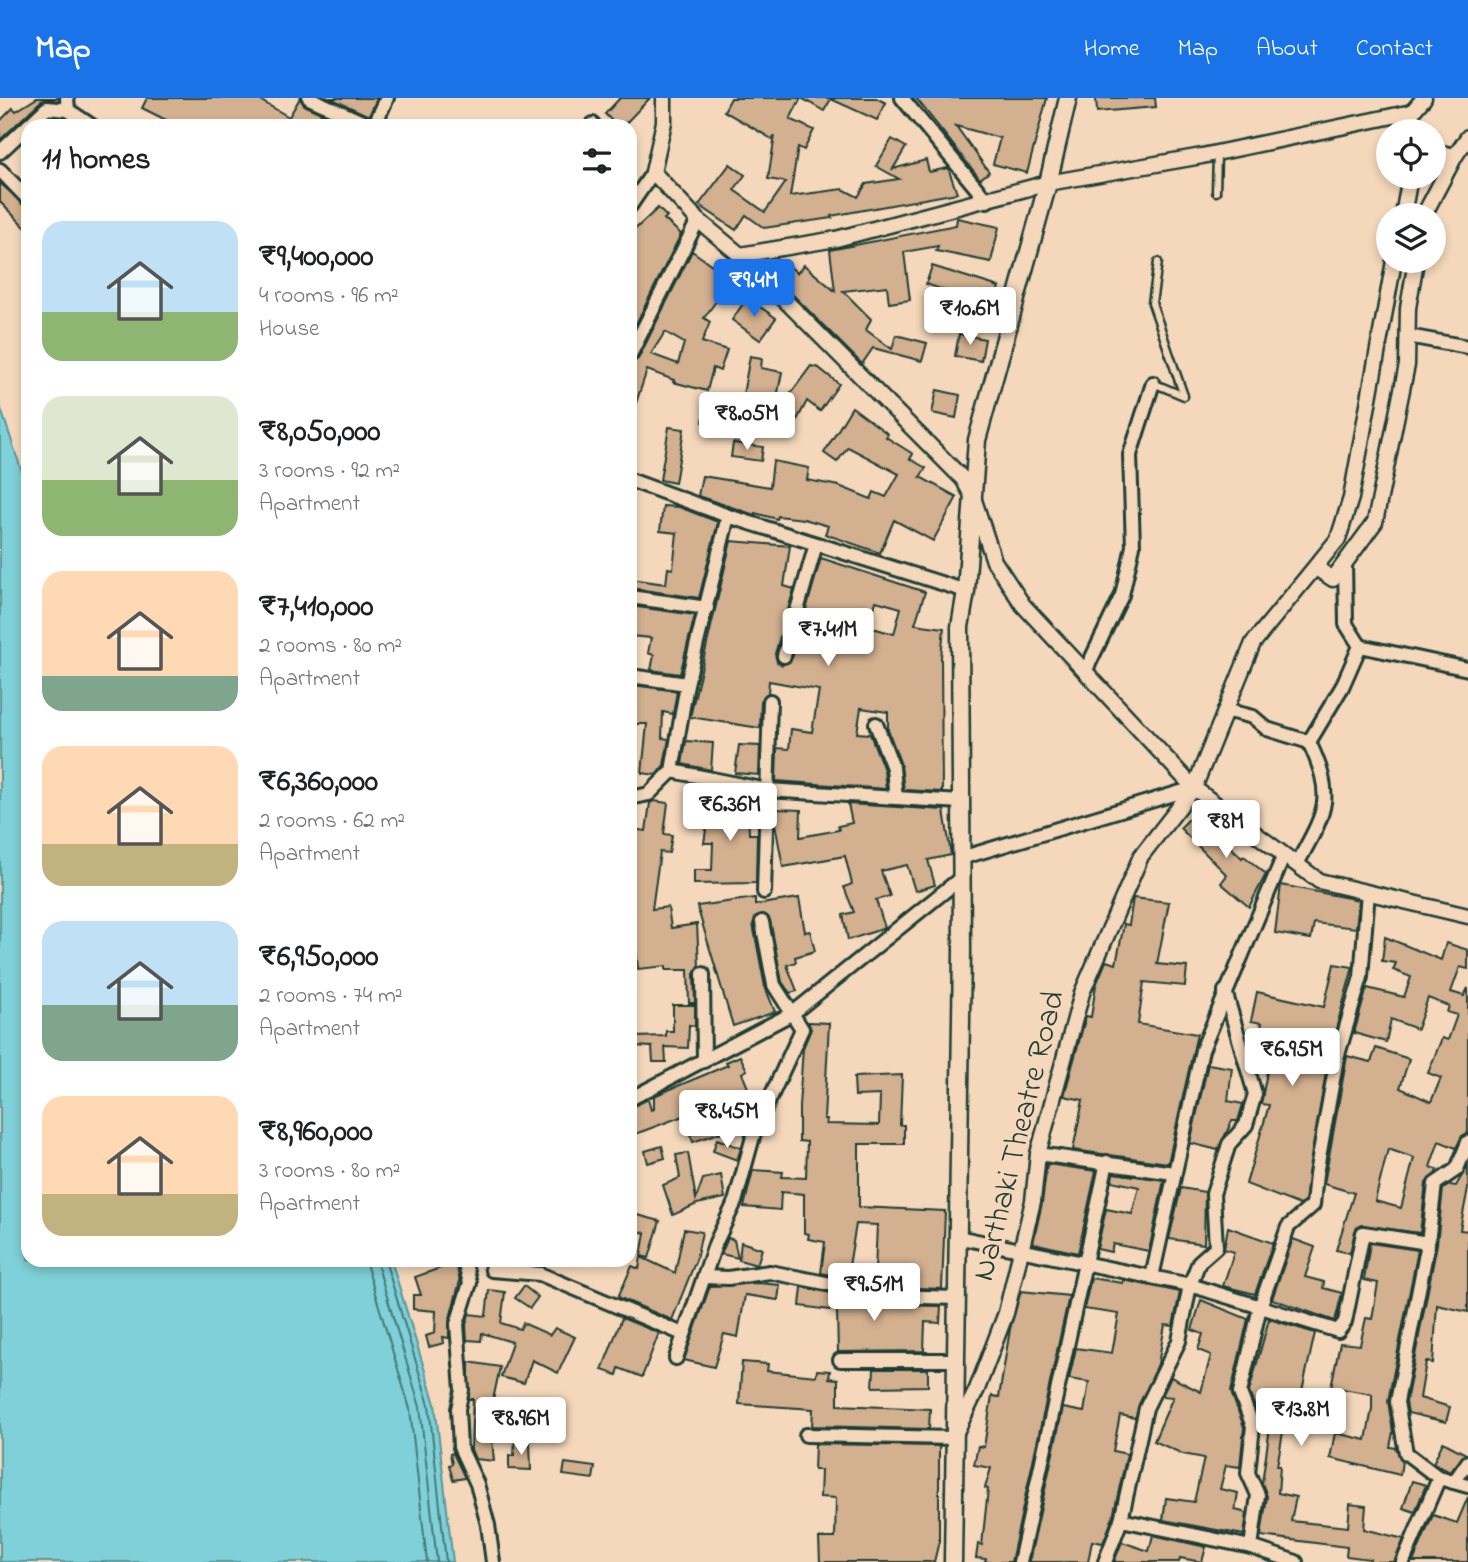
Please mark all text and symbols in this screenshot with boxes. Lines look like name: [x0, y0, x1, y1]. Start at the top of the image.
text: Map: [35, 25, 91, 73]
text: Home: [1084, 32, 1140, 67]
text: Map: [1178, 32, 1218, 67]
text: About: [1256, 32, 1318, 67]
text: Contact: [1356, 32, 1433, 67]
map controls: [1376, 119, 1446, 273]
button: locate: [1376, 119, 1446, 189]
text: 11 homes: [42, 139, 150, 183]
icon: filters: [578, 142, 616, 180]
button: layers: [1376, 203, 1446, 273]
text: ₹9,400,000: [259, 236, 374, 280]
icon: home: [98, 249, 182, 333]
pin: ₹9.4M: [705, 260, 803, 319]
text: ₹9.4M: [730, 265, 778, 298]
text: 4 rooms · 96 m²: [259, 280, 399, 313]
pin: ₹10.6M: [913, 288, 1027, 347]
text: ₹10.6M: [940, 293, 1000, 326]
text: House: [259, 313, 319, 346]
pin: ₹8.05M: [690, 392, 804, 452]
text: ₹8.05M: [715, 398, 779, 431]
text: ₹8,050,000: [259, 411, 381, 455]
icon: home: [98, 424, 182, 508]
text: 3 rooms · 92 m²: [259, 455, 400, 488]
text: Apartment: [259, 488, 360, 521]
text: ₹7,410,000: [259, 586, 373, 630]
icon: home: [98, 599, 182, 683]
pin: ₹7.41M: [771, 608, 885, 668]
text: ₹7.41M: [799, 614, 857, 647]
text: 2 rooms · 80 m²: [259, 630, 402, 663]
text: Apartment: [259, 663, 360, 696]
text: ₹6,360,000: [259, 761, 378, 805]
icon: home: [98, 774, 182, 858]
pin: ₹6.36M: [673, 784, 787, 843]
text: ₹6.36M: [699, 789, 761, 822]
pin: ₹8M: [1192, 800, 1260, 860]
text: 2 rooms · 62 m²: [259, 805, 405, 838]
text: ₹8M: [1208, 806, 1244, 839]
text: Apartment: [259, 838, 360, 871]
text: ₹6,950,000: [259, 936, 379, 980]
icon: home: [98, 949, 182, 1033]
text: 2 rooms · 74 m²: [259, 980, 403, 1013]
street label: Narthaki Theatre Road: [961, 986, 1079, 1286]
text: Apartment: [259, 1013, 360, 1046]
pin: ₹6.95M: [1235, 1028, 1349, 1088]
text: ₹6.95M: [1261, 1034, 1323, 1067]
pin: ₹8.45M: [670, 1090, 784, 1150]
text: ₹8.45M: [695, 1096, 759, 1129]
text: ₹8,960,000: [259, 1111, 373, 1155]
icon: home: [98, 1124, 182, 1208]
text: 3 rooms · 80 m²: [259, 1155, 400, 1188]
text: Apartment: [259, 1188, 360, 1221]
pin: ₹9.51M: [817, 1264, 931, 1323]
text: ₹9.51M: [844, 1269, 904, 1302]
pin: ₹13.8M: [1244, 1388, 1358, 1448]
text: ₹13.8M: [1272, 1394, 1330, 1427]
pin: ₹8.96M: [464, 1398, 578, 1457]
text: ₹8.96M: [492, 1403, 550, 1436]

